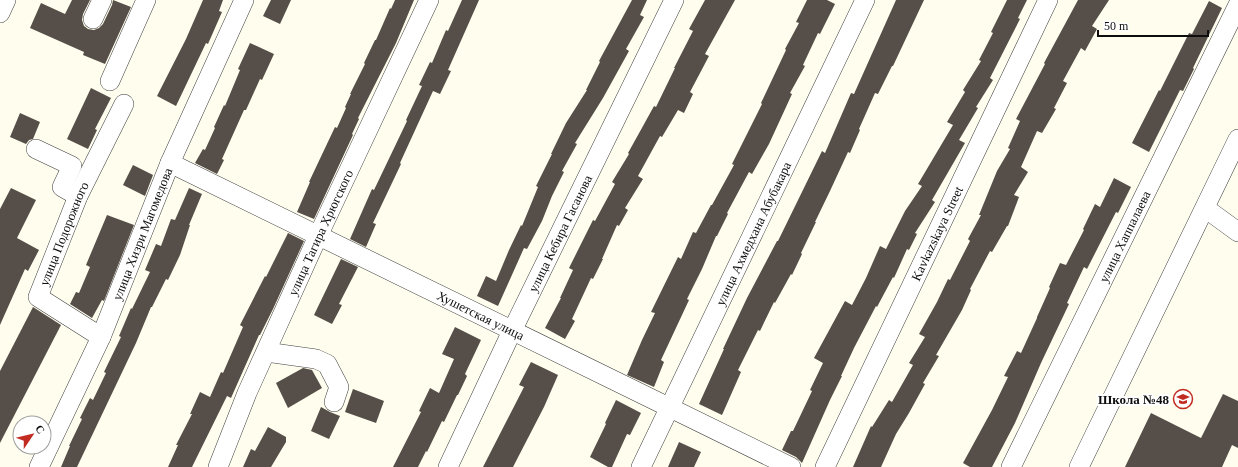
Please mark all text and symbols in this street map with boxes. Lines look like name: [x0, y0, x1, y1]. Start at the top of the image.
scale bar: [1098, 12, 1208, 38]
text: 50 m: [1104, 19, 1129, 33]
street label: улица Ахмедхана Абубакара: [712, 159, 794, 308]
street label: улица Хизри Магомедова: [109, 165, 175, 302]
street label: улица Тагира Хрюгского: [285, 167, 356, 298]
street label: улица Кебира Гасанова: [525, 172, 595, 294]
street label: улица Подорожного: [36, 179, 91, 288]
street label: Kavkazskaya Street: [908, 183, 966, 283]
street label: улица Хаппалаева: [1096, 188, 1153, 285]
street label: Хушетская улица: [435, 287, 527, 343]
school or university icon: Школа №48: [1172, 388, 1194, 410]
place label: Школа №48: [1098, 392, 1169, 407]
north arrow: [12, 415, 52, 455]
text: С: [33, 423, 47, 436]

